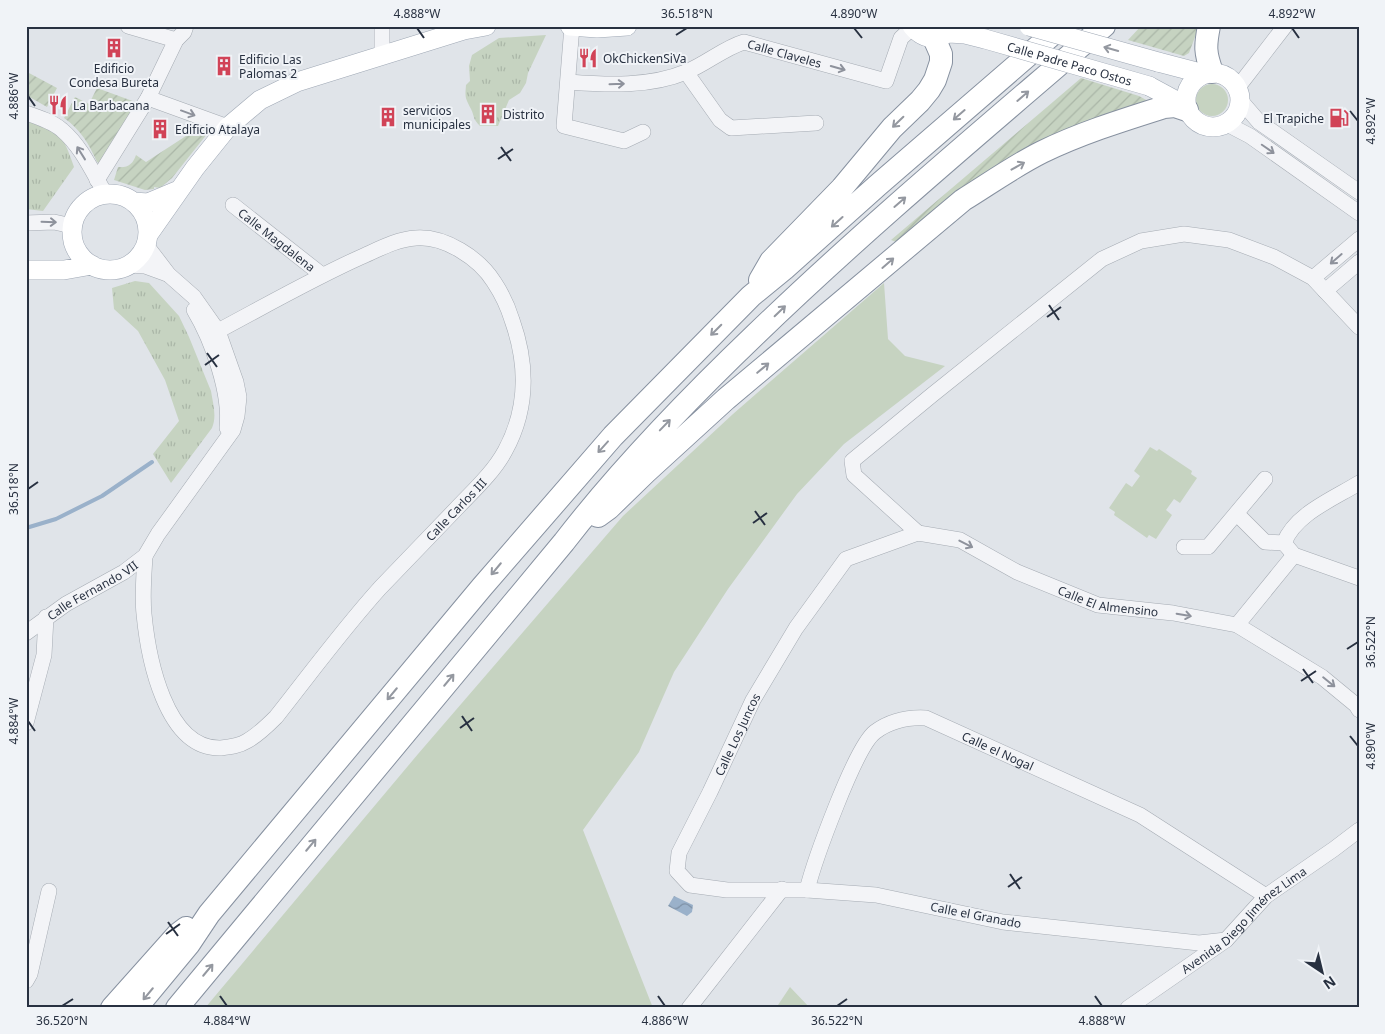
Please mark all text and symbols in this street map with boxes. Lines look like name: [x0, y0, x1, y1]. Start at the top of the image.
text: 4.888°W: [394, 5, 440, 22]
text: 36.518°N: [661, 5, 713, 22]
text: 4.890°W: [831, 5, 877, 22]
text: 4.892°W: [1269, 5, 1315, 22]
street label: Calle Claveles: [745, 35, 824, 72]
building icon: Edificio Condesa Bureta: [103, 37, 125, 59]
street label: Calle Padre Paco Ostos: [1005, 37, 1134, 89]
one-way arrow: [1103, 44, 1119, 54]
restaurant icon: OkChickenSiVa: [577, 47, 599, 69]
place label: OkChickenSiVa: [603, 50, 687, 67]
place label: Edificio Las Palomas 2: [239, 51, 302, 82]
building icon: Edificio Las Palomas 2: [213, 55, 235, 77]
place label: Edificio Condesa Bureta: [69, 60, 159, 91]
one-way arrow: [829, 63, 845, 73]
text: 4.886°W: [5, 73, 22, 119]
one-way arrow: [609, 79, 625, 88]
one-way arrow: [1017, 90, 1030, 101]
restaurant icon: La Barbacana: [47, 94, 69, 116]
place label: La Barbacana: [73, 97, 149, 114]
text: 4.892°W: [1362, 98, 1379, 144]
place label: servicios municipales: [403, 102, 471, 133]
building icon: Distrito: [477, 103, 499, 125]
building icon: servicios municipales: [377, 106, 399, 128]
place label: Distrito: [503, 106, 545, 123]
fuel station icon: El Trapiche: [1328, 107, 1350, 129]
one-way arrow: [180, 109, 195, 118]
one-way arrow: [953, 109, 966, 120]
place label: El Trapiche: [1263, 110, 1324, 127]
one-way arrow: [892, 116, 904, 128]
building icon: Edificio Atalaya: [149, 118, 171, 140]
place label: Edificio Atalaya: [175, 121, 260, 138]
one-way arrow: [1261, 144, 1275, 154]
one-way arrow: [76, 147, 86, 161]
one-way arrow: [1010, 161, 1025, 171]
one-way arrow: [894, 196, 907, 207]
street label: Calle Magdalena: [235, 204, 319, 275]
one-way arrow: [830, 216, 843, 228]
one-way arrow: [41, 217, 57, 227]
one-way arrow: [1329, 253, 1342, 264]
one-way arrow: [881, 258, 894, 269]
one-way arrow: [773, 305, 786, 317]
one-way arrow: [710, 324, 723, 336]
one-way arrow: [757, 362, 770, 373]
one-way arrow: [658, 419, 671, 431]
one-way arrow: [597, 440, 609, 453]
text: 36.518°N: [5, 463, 22, 515]
street label: Calle Carlos III: [422, 474, 490, 544]
one-way arrow: [958, 539, 973, 549]
street label: Calle Fernando VII: [43, 556, 141, 624]
one-way arrow: [491, 562, 502, 575]
street label: Calle El Almensino: [1055, 581, 1159, 620]
one-way arrow: [1175, 611, 1191, 621]
text: 36.522°N: [1362, 616, 1379, 668]
one-way arrow: [443, 673, 454, 686]
one-way arrow: [1322, 677, 1335, 688]
one-way arrow: [387, 687, 398, 700]
street label: Calle Los Juncos: [710, 689, 764, 779]
text: 4.884°W: [5, 698, 22, 744]
text: 4.890°W: [1362, 723, 1379, 769]
street label: Calle el Nogal: [959, 727, 1037, 774]
one-way arrow: [306, 839, 317, 852]
street label: Avenida Diego Jiménez Lima: [1178, 862, 1309, 977]
street label: Calle el Granado: [929, 898, 1023, 932]
north arrow: [1298, 946, 1348, 996]
one-way arrow: [202, 964, 213, 977]
text: N: [1320, 972, 1340, 994]
one-way arrow: [142, 987, 153, 1000]
text: 36.520°N: [36, 1012, 88, 1029]
text: 4.884°W: [204, 1012, 250, 1029]
text: 4.886°W: [642, 1012, 688, 1029]
text: 36.522°N: [811, 1012, 863, 1029]
text: 4.888°W: [1079, 1012, 1125, 1029]

